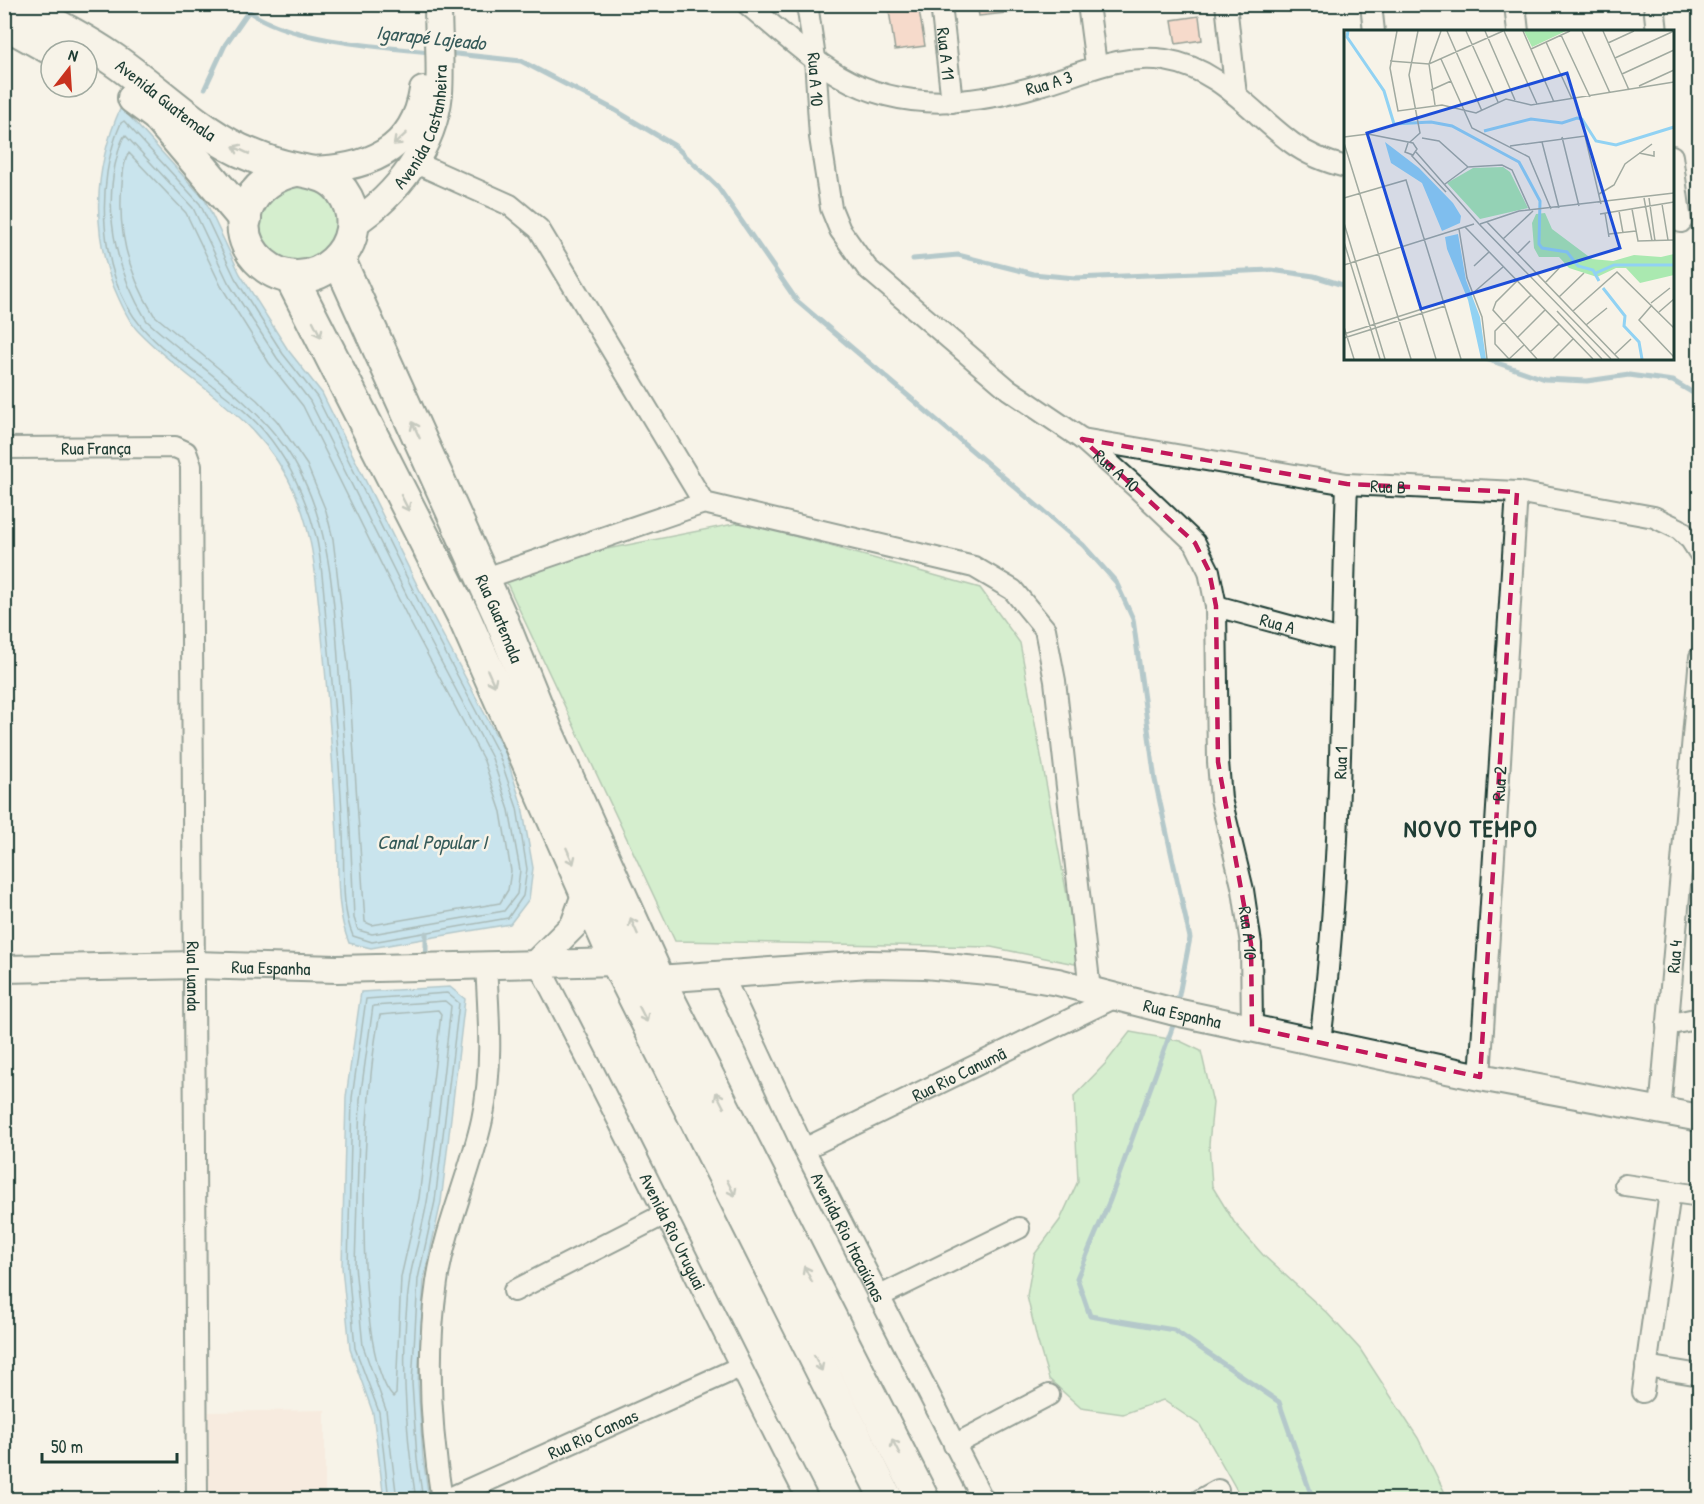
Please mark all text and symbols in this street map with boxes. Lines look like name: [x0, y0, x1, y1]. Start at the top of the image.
water label: Igarapé Lajeado: [375, 18, 489, 57]
street label: Rua A 11: [931, 26, 962, 81]
inset map: [1344, 30, 1674, 360]
north arrow: [39, 39, 99, 99]
text: N: [66, 43, 81, 67]
street label: Rua A 10: [802, 51, 831, 107]
street label: Avenida Guatemala: [111, 53, 221, 147]
street label: Rua A 3: [1023, 63, 1075, 101]
street label: Avenida Castanheira: [387, 65, 452, 194]
one-way arrow: [393, 132, 408, 146]
one-way arrow: [232, 143, 250, 155]
one-way arrow: [311, 320, 323, 338]
one-way arrow: [410, 422, 421, 440]
street label: Rua França: [61, 435, 131, 460]
street label: Rua A 10: [1089, 443, 1146, 497]
street label: Rua B: [1370, 473, 1407, 499]
one-way arrow: [399, 494, 411, 512]
street label: Rua Guatemala: [470, 570, 530, 666]
street label: Rua A: [1257, 606, 1298, 640]
one-way arrow: [486, 668, 497, 687]
street label: Rua 1: [1327, 746, 1353, 780]
street label: Rua 2: [1485, 765, 1512, 802]
district label: NOVO TEMPO: [1404, 812, 1538, 844]
water label: Canal Popular I: [377, 828, 489, 856]
one-way arrow: [565, 847, 576, 865]
street label: Rua A 10: [1233, 904, 1264, 960]
one-way arrow: [628, 917, 639, 935]
street label: Rua 4: [1660, 939, 1688, 974]
street label: Rua Luanda: [181, 941, 207, 1011]
street label: Rua Espanha: [231, 954, 311, 981]
street label: Rua Espanha: [1141, 992, 1224, 1034]
one-way arrow: [638, 1005, 650, 1023]
street label: Rua Rio Canumã: [907, 1040, 1010, 1107]
one-way arrow: [713, 1091, 725, 1109]
street label: Avenida Rio Itacaiúnas: [805, 1168, 892, 1306]
street label: Avenida Rio Uruguai: [634, 1169, 713, 1294]
one-way arrow: [726, 1179, 737, 1197]
one-way arrow: [802, 1265, 813, 1283]
one-way arrow: [813, 1353, 825, 1371]
street label: Rua Rio Canoas: [544, 1402, 642, 1465]
scale bar: [42, 1426, 177, 1464]
text: 50 m: [51, 1434, 83, 1459]
one-way arrow: [890, 1439, 902, 1457]

